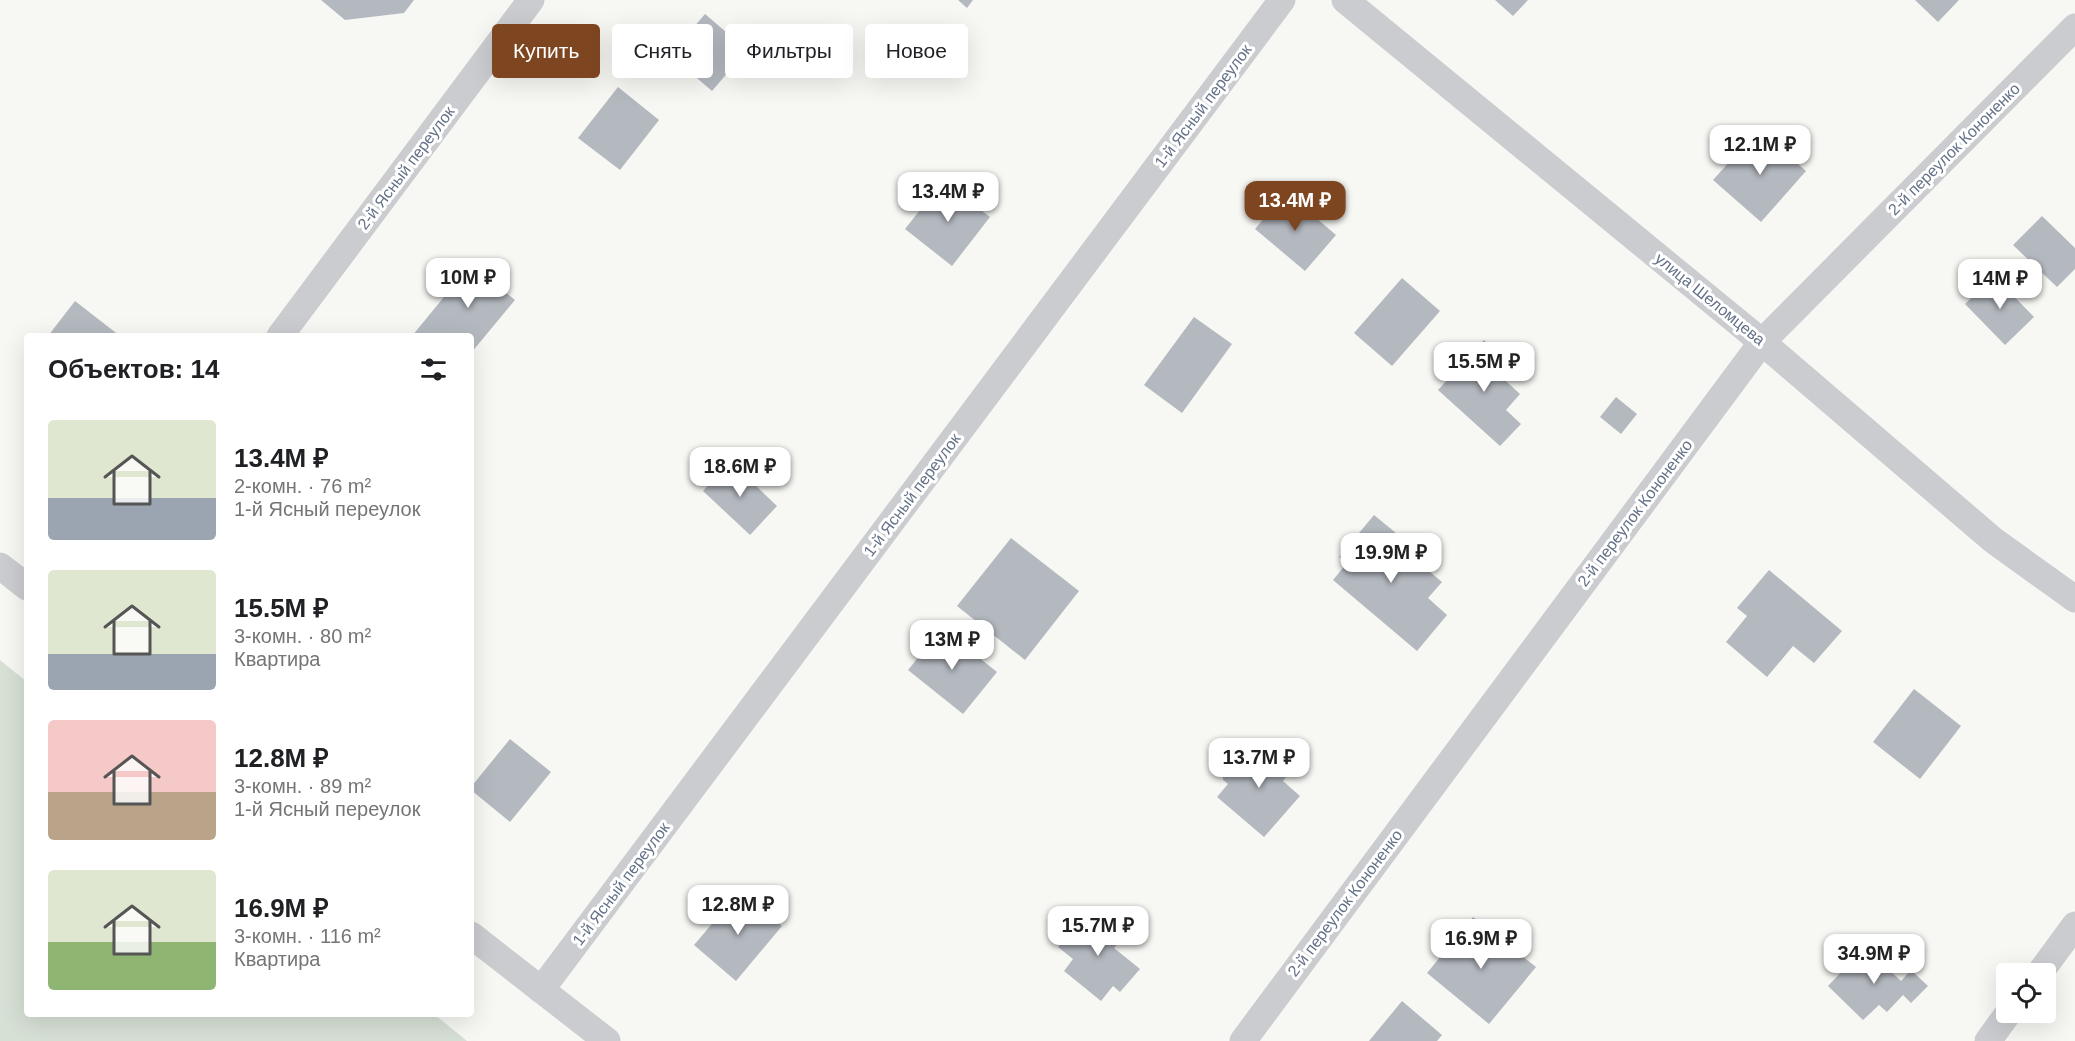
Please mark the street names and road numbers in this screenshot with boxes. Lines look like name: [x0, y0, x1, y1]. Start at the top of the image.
street label: 1-й Ясный переулок: [1151, 41, 1255, 171]
street label: 2-й переулок Кононенко: [1885, 80, 2023, 218]
street label: 2-й Ясный переулок: [354, 103, 458, 233]
street label: улица Шеломцева: [1652, 250, 1768, 348]
street label: 1-й Ясный переулок: [860, 430, 964, 560]
street label: 2-й переулок Кононенко: [1574, 436, 1696, 590]
street label: 1-й Ясный переулок: [569, 819, 673, 949]
street label: 2-й переулок Кононенко: [1284, 826, 1406, 980]

